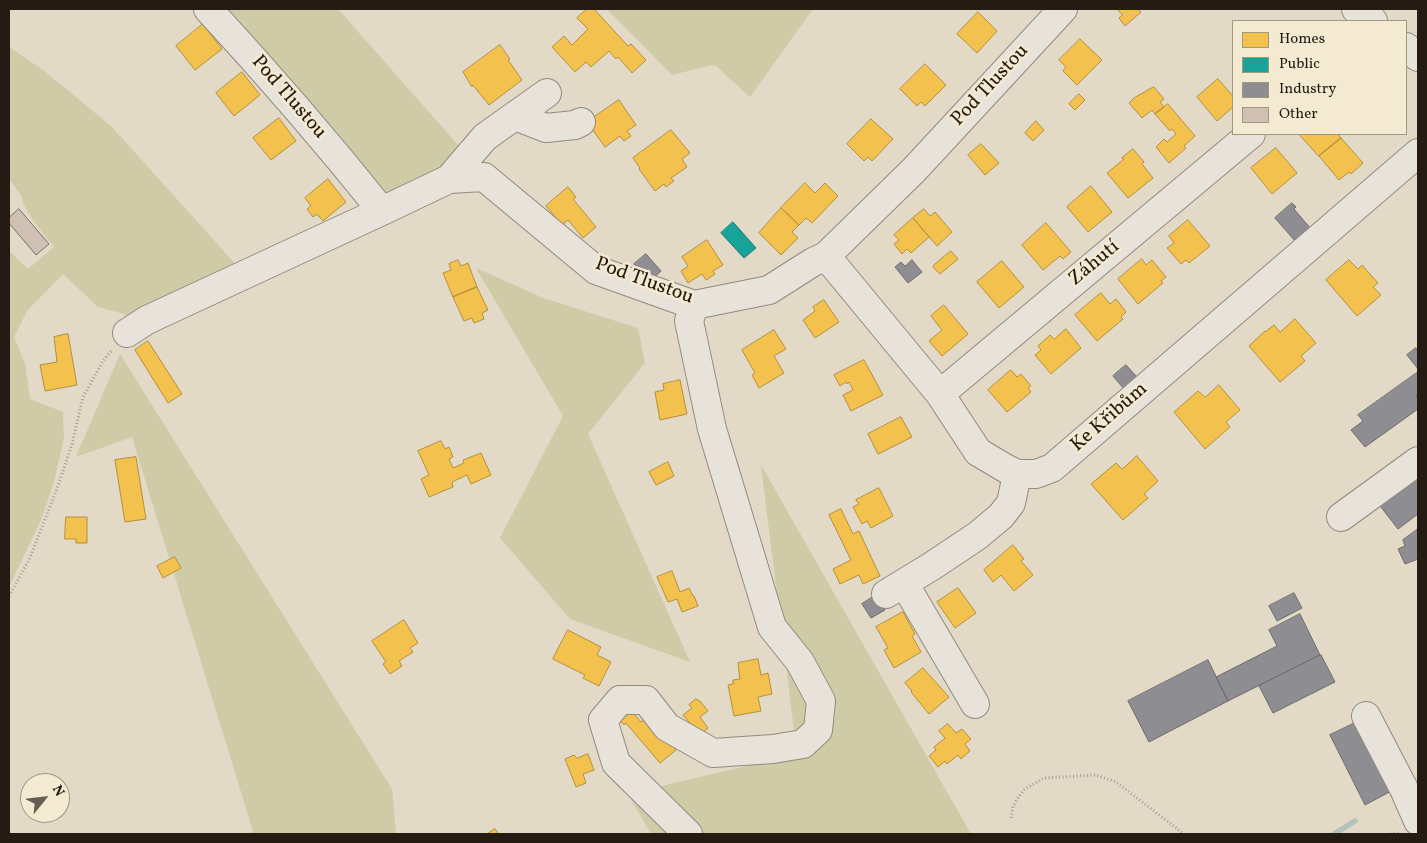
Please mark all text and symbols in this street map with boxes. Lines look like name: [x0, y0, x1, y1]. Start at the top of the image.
legend: [1232, 20, 1407, 135]
text: Homes: [1279, 29, 1325, 50]
street label: Pod Tlustou: [947, 40, 1035, 132]
street label: Pod Tlustou: [245, 51, 331, 145]
text: Public: [1279, 54, 1320, 75]
text: Industry: [1279, 79, 1336, 100]
text: Other: [1279, 104, 1318, 125]
street label: Záhutí: [1065, 236, 1125, 292]
street label: Pod Tlustou: [592, 253, 696, 311]
street label: Ke Křibům: [1067, 378, 1153, 458]
north arrow: [20, 773, 70, 823]
text: N: [47, 782, 68, 800]

